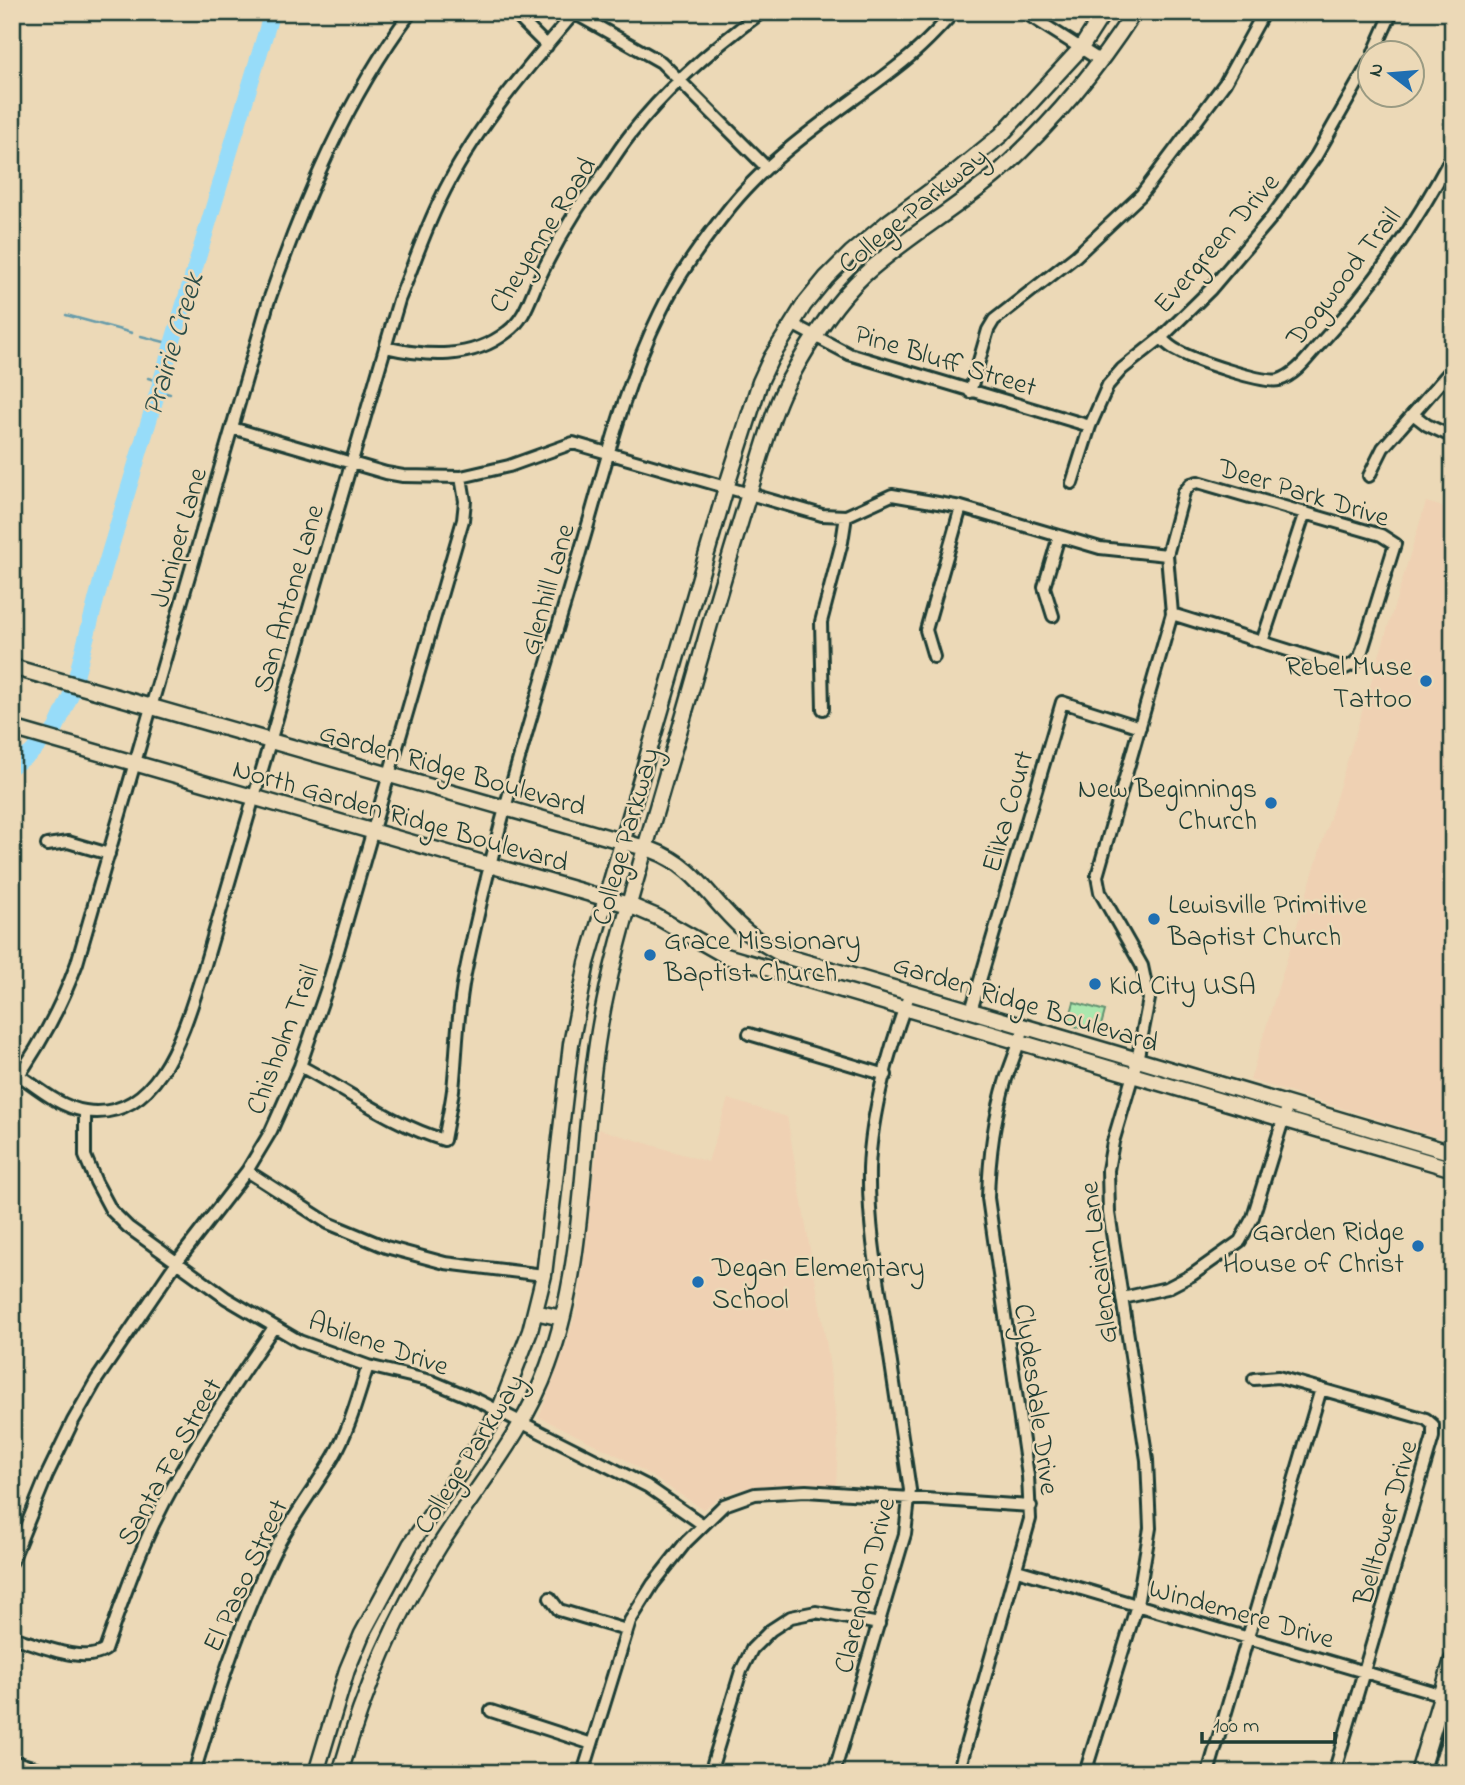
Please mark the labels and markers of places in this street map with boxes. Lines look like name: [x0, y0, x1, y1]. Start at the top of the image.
place label: Rebel Muse Tattoo: [1285, 648, 1412, 721]
marker: Rebel Muse Tattoo: [1418, 673, 1434, 689]
place label: New Beginnings Church: [1078, 770, 1257, 843]
marker: New Beginnings Church: [1263, 795, 1279, 811]
place label: Lewisville Primitive Baptist Church: [1167, 886, 1367, 959]
marker: Lewisville Primitive Baptist Church: [1146, 911, 1162, 927]
place label: Grace Missionary Baptist Church: [663, 922, 861, 995]
marker: Grace Missionary Baptist Church: [642, 947, 658, 963]
place label: Kid City USA: [1109, 967, 1256, 1008]
marker: Kid City USA: [1087, 976, 1103, 992]
place label: Garden Ridge House of Christ: [1223, 1213, 1404, 1286]
marker: Garden Ridge House of Christ: [1410, 1238, 1426, 1254]
place label: Degan Elementary School: [711, 1249, 925, 1322]
marker: Degan Elementary School: [690, 1274, 706, 1290]

